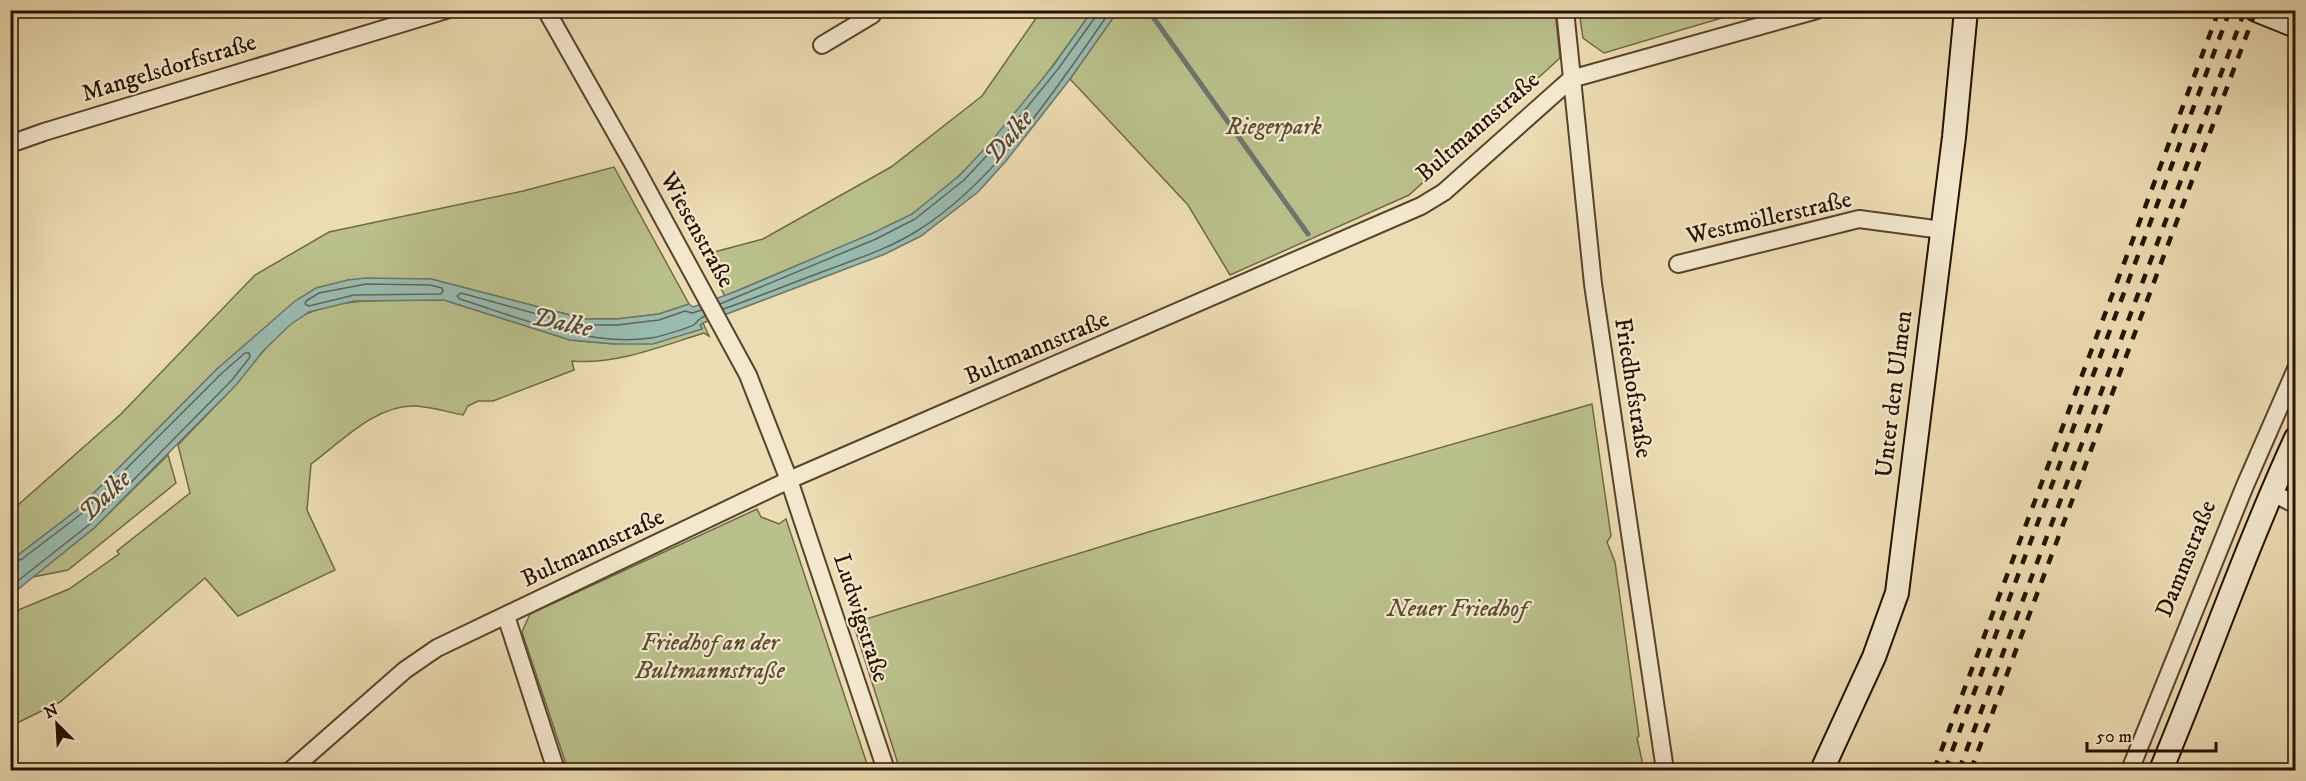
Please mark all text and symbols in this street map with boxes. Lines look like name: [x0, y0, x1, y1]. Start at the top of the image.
street label: Mangelsdorfstraße: [78, 27, 260, 109]
street label: Bultmannstraße: [1410, 65, 1546, 189]
water label: Dalke: [977, 102, 1042, 171]
park label: Riegerpark: [1225, 112, 1322, 142]
street label: Wiesenstraße: [652, 166, 741, 293]
street label: Westmöllerstraße: [1683, 184, 1855, 252]
water label: Dalke: [529, 301, 596, 346]
street label: Bultmannstraße: [960, 304, 1114, 392]
street label: Unter den Ulmen: [1869, 308, 1919, 479]
street label: Friedhofstraße: [1607, 316, 1659, 460]
water label: Dalke: [72, 462, 139, 529]
street label: Dammstraße: [2149, 496, 2223, 622]
street label: Bultmannstraße: [517, 502, 669, 594]
street label: Ludwigstraße: [826, 550, 896, 686]
park label: Neuer Friedhof: [1385, 594, 1533, 624]
park label: Friedhof an der Bultmannstraße: [634, 628, 785, 686]
north arrow: [27, 694, 87, 754]
text: N: [41, 699, 61, 723]
scale bar: [2087, 715, 2216, 753]
text: 50 m: [2096, 726, 2132, 748]

